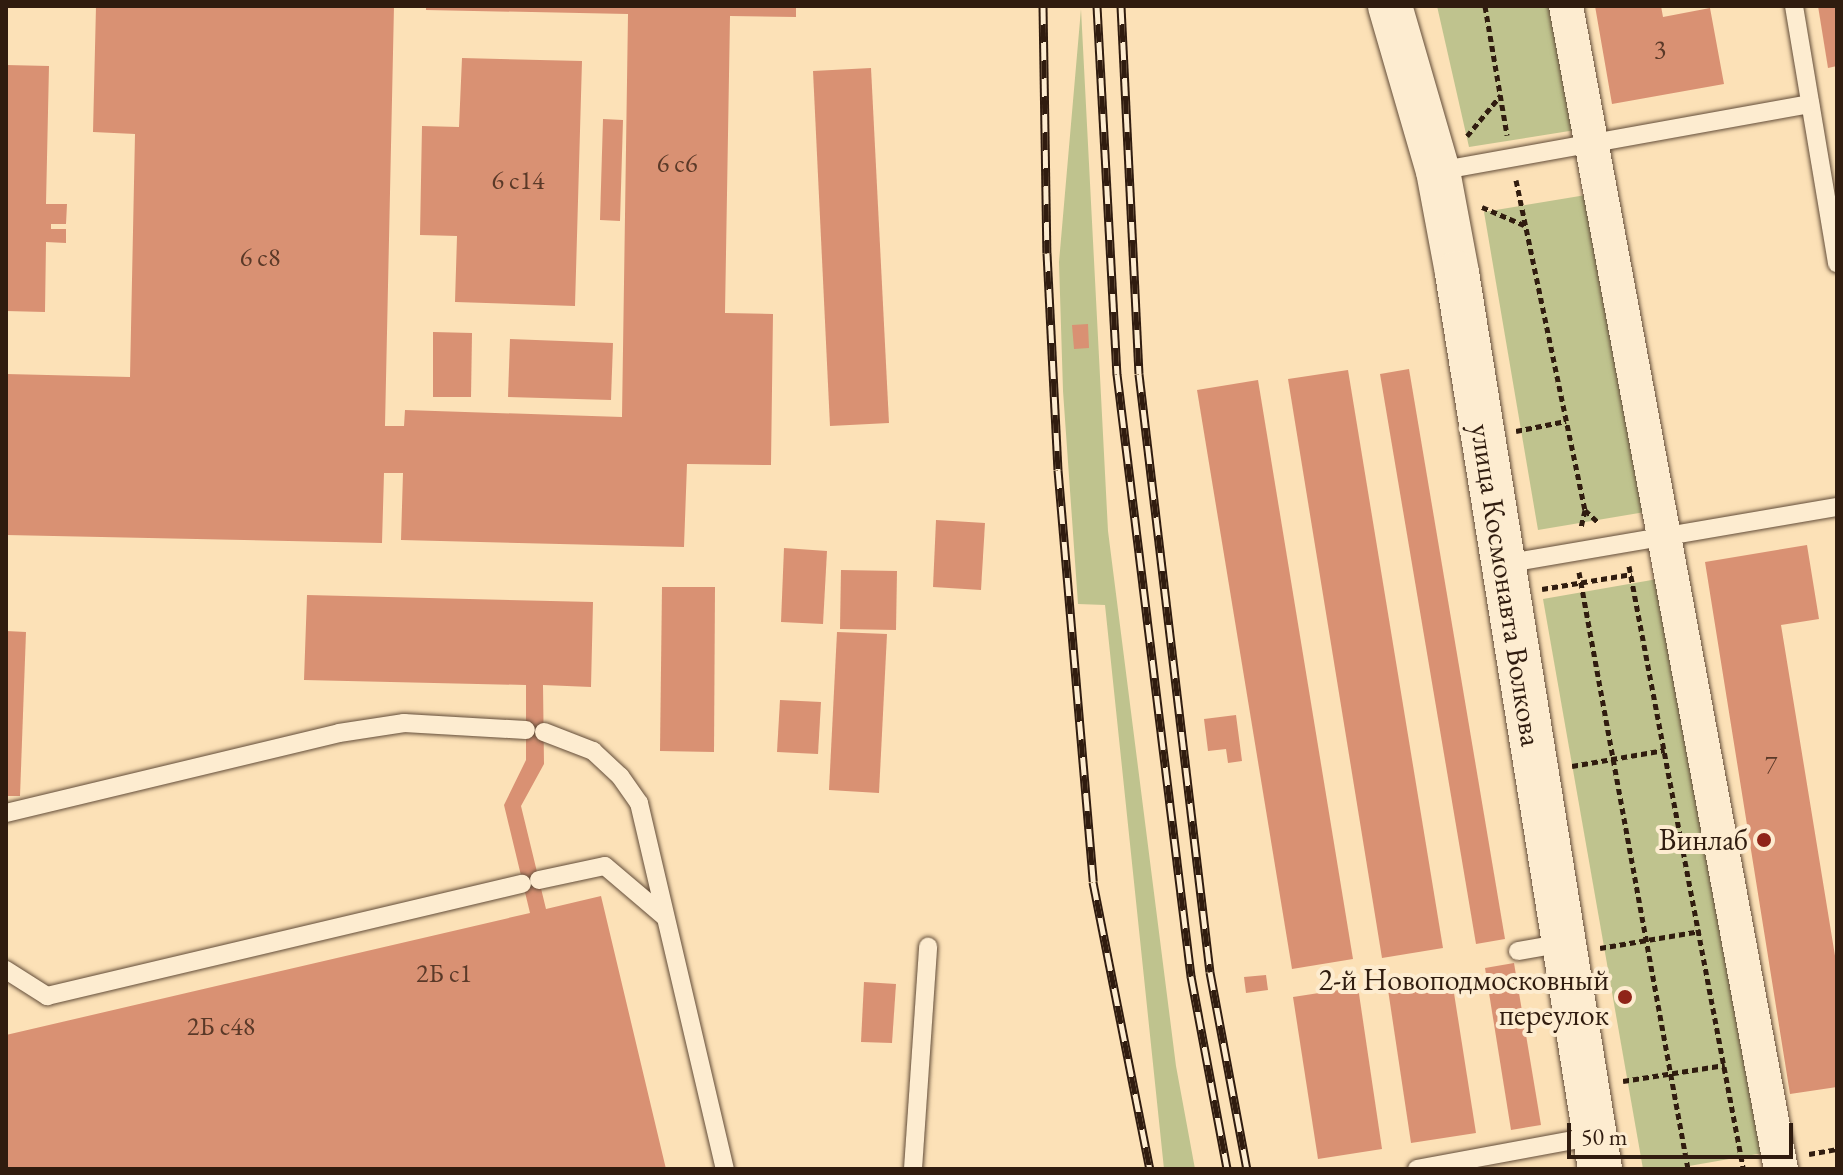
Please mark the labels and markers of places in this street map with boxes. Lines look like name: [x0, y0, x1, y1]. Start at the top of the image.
place label: Винлаб: [1659, 822, 1748, 858]
marker: Винлаб: [1755, 831, 1773, 849]
place label: 2-й Новоподмосковный переулок: [1319, 962, 1609, 1032]
marker: 2-й Новоподмосковный переулок: [1616, 988, 1634, 1006]

